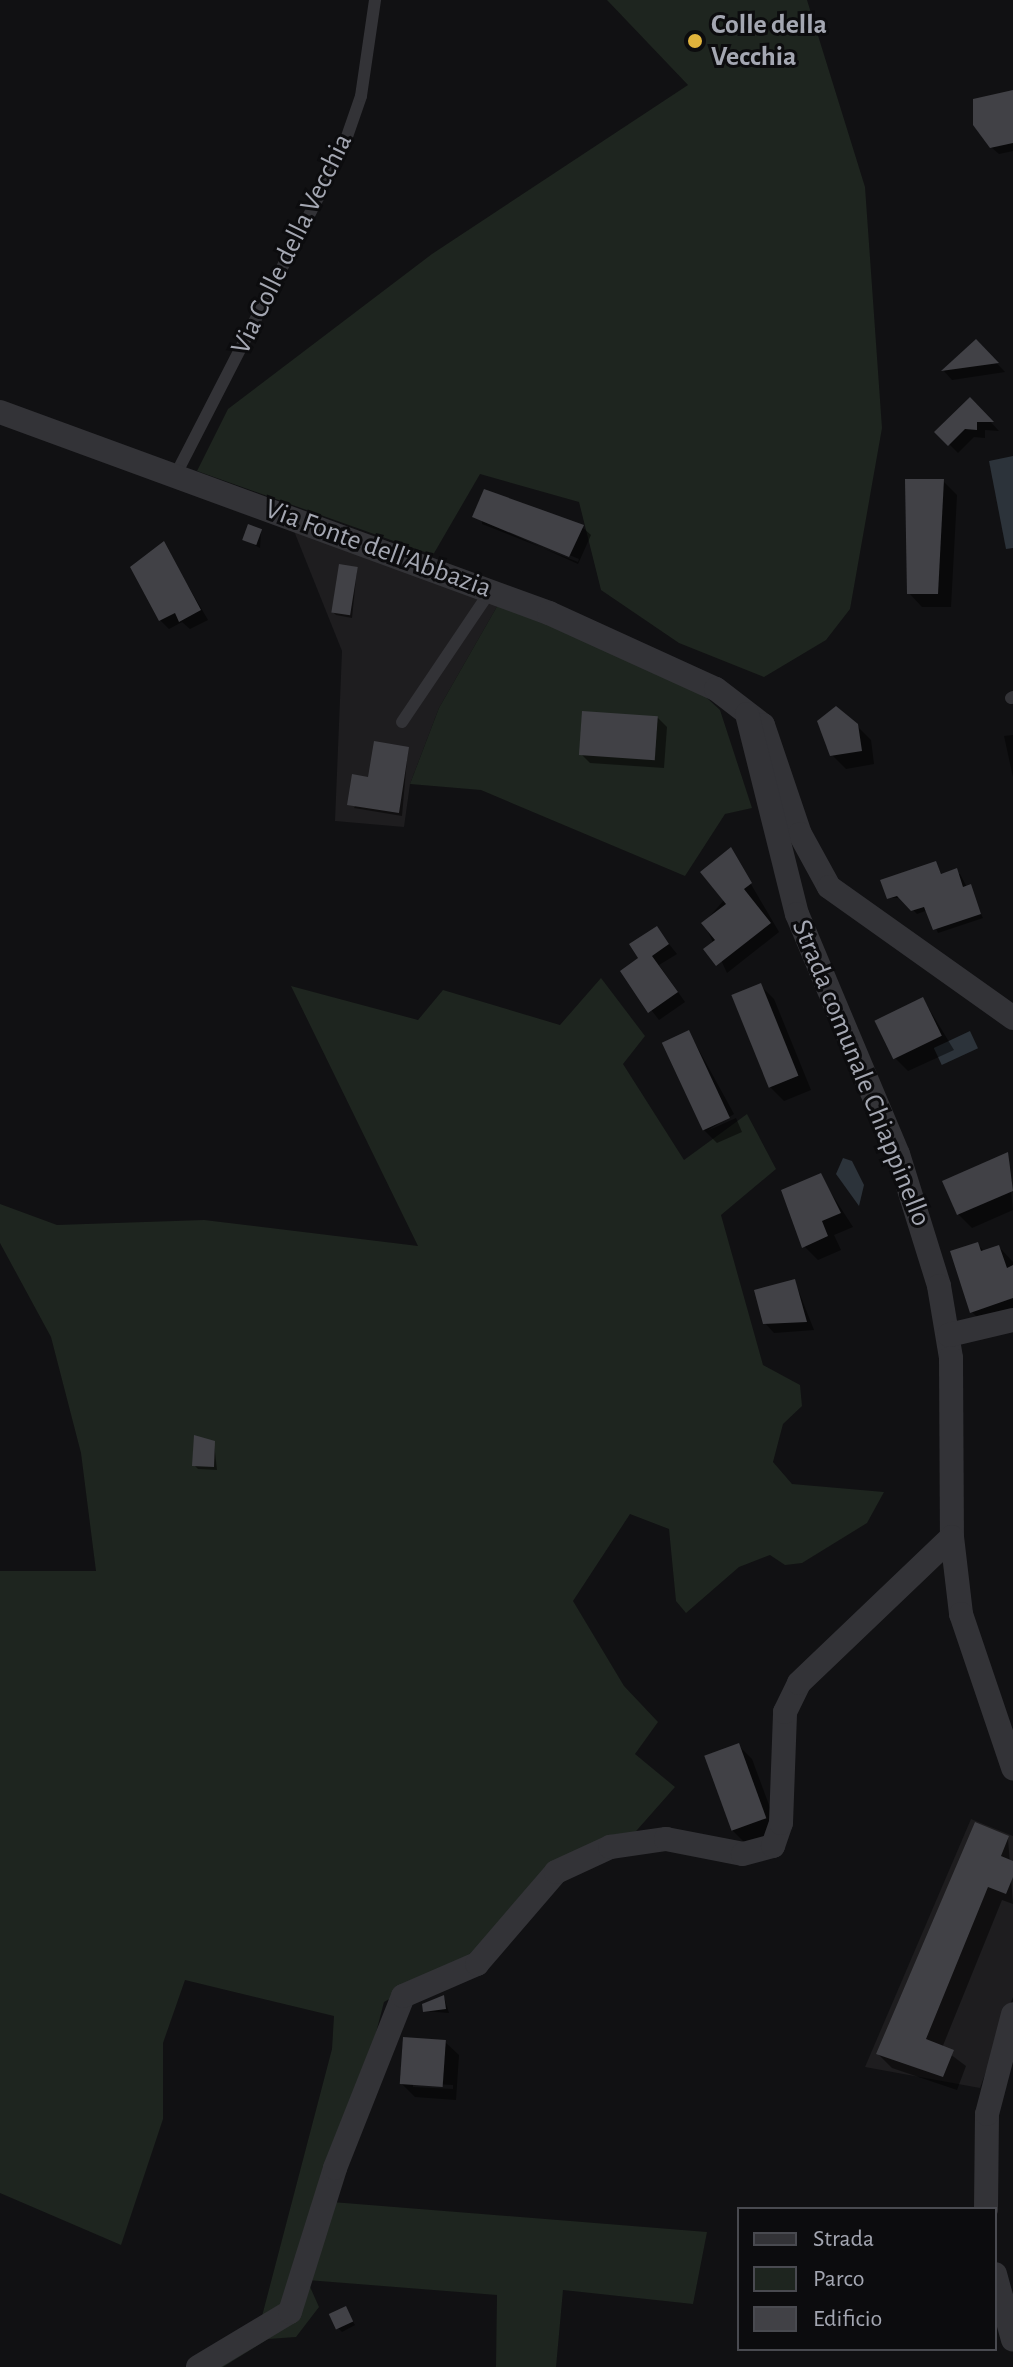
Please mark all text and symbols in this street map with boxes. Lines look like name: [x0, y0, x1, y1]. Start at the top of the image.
place label: Colle della Vecchia: [711, 8, 827, 74]
marker: Colle della Vecchia: [686, 32, 704, 50]
street label: Via Colle della Vecchia: [224, 128, 360, 360]
street label: Via Fonte dell'Abbazia: [260, 492, 496, 606]
street label: Strada comunale Chiappinello: [784, 915, 938, 1231]
legend: [737, 2207, 997, 2351]
text: Strada: [813, 2227, 874, 2251]
text: Parco: [813, 2267, 864, 2291]
text: Edificio: [813, 2307, 882, 2331]

